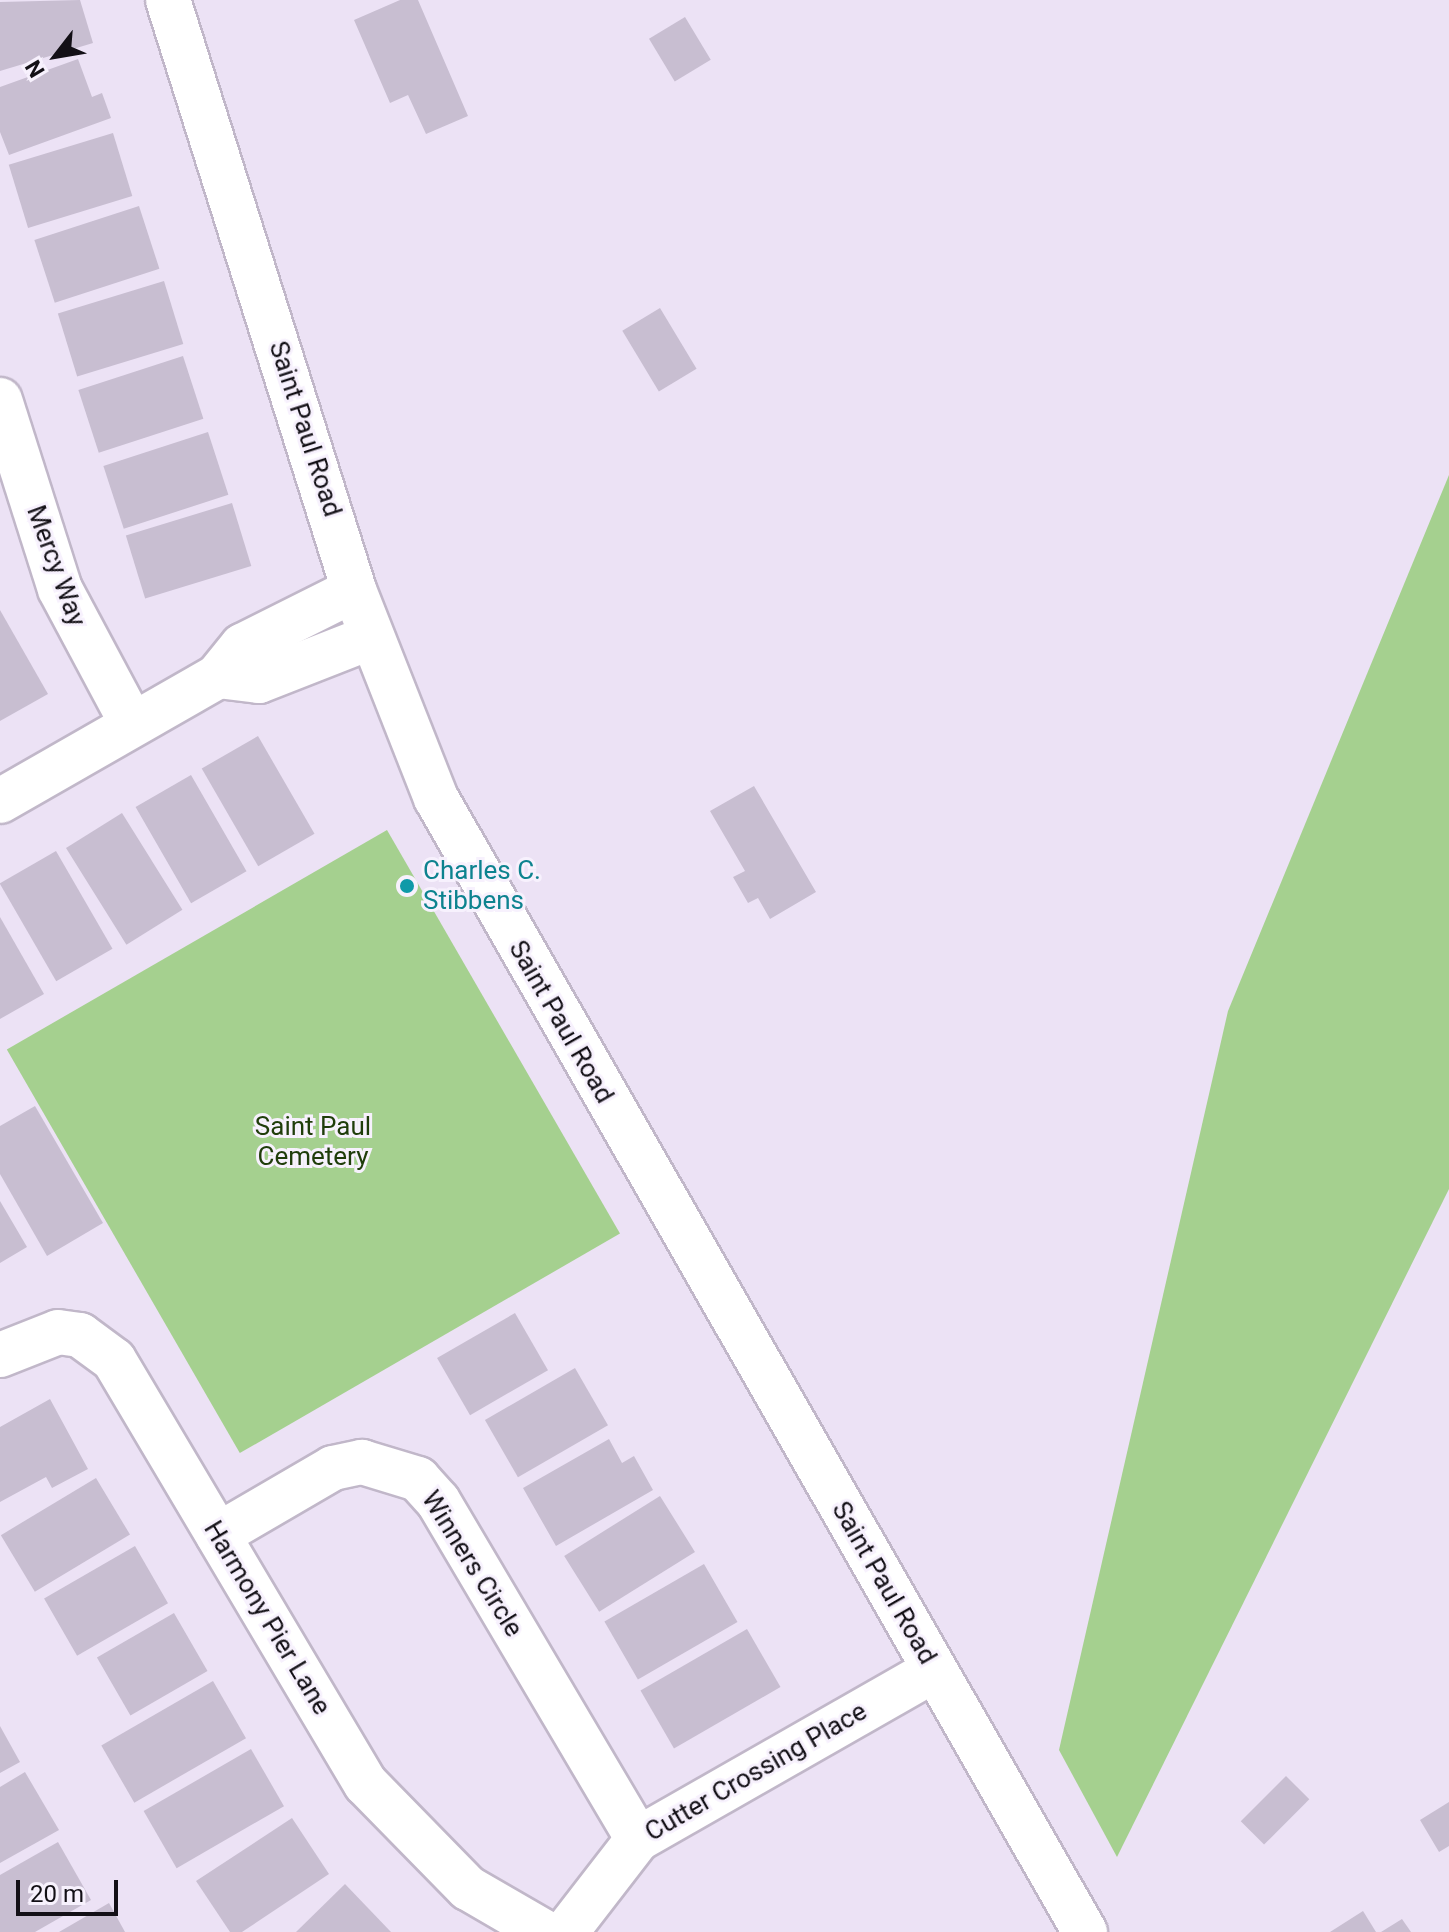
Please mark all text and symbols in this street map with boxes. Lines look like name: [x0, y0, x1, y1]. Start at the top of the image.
north arrow: [16, 16, 96, 96]
text: N: [20, 56, 50, 82]
street label: Saint Paul Road: [262, 337, 348, 521]
street label: Mercy Way: [20, 501, 92, 631]
place label: Charles C. Stibbens: [423, 855, 541, 916]
marker: Charles C. Stibbens: [398, 877, 416, 895]
street label: Saint Paul Road: [502, 935, 620, 1109]
park label: Saint Paul Cemetery: [255, 1111, 371, 1172]
street label: Winners Circle: [415, 1485, 529, 1643]
street label: Saint Paul Road: [825, 1496, 943, 1670]
street label: Harmony Pier Lane: [197, 1516, 337, 1720]
street label: Cutter Crossing Place: [640, 1696, 872, 1848]
scale bar: [20, 1864, 122, 1914]
text: 20 m: [30, 1880, 84, 1908]

